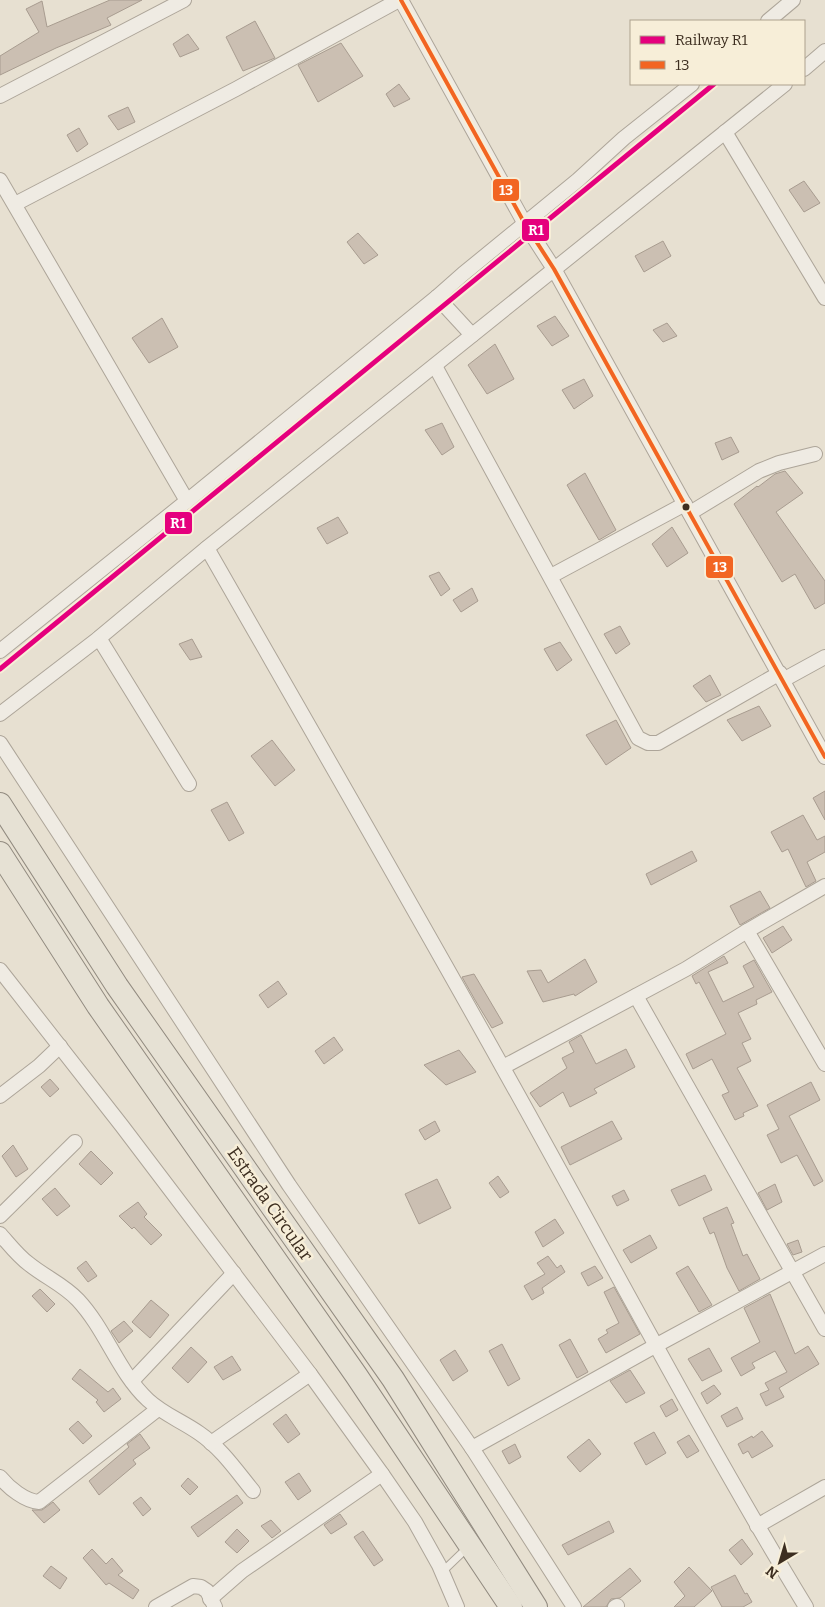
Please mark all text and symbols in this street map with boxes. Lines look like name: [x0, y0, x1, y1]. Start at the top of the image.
legend: [630, 20, 805, 85]
text: Railway R1: [675, 31, 748, 49]
text: 13: [675, 56, 690, 74]
line badge: 13: [492, 178, 520, 202]
text: 13: [499, 182, 513, 199]
line badge: R1: [521, 218, 550, 242]
text: R1: [528, 222, 544, 239]
unlabelled marker: [681, 502, 691, 512]
line badge: R1: [164, 511, 193, 535]
text: R1: [170, 515, 186, 532]
line badge: 13: [705, 555, 734, 579]
text: 13: [713, 559, 727, 576]
street label: Estrada Circular: [223, 1143, 317, 1265]
north arrow: [755, 1537, 805, 1587]
text: N: [763, 1562, 782, 1582]

